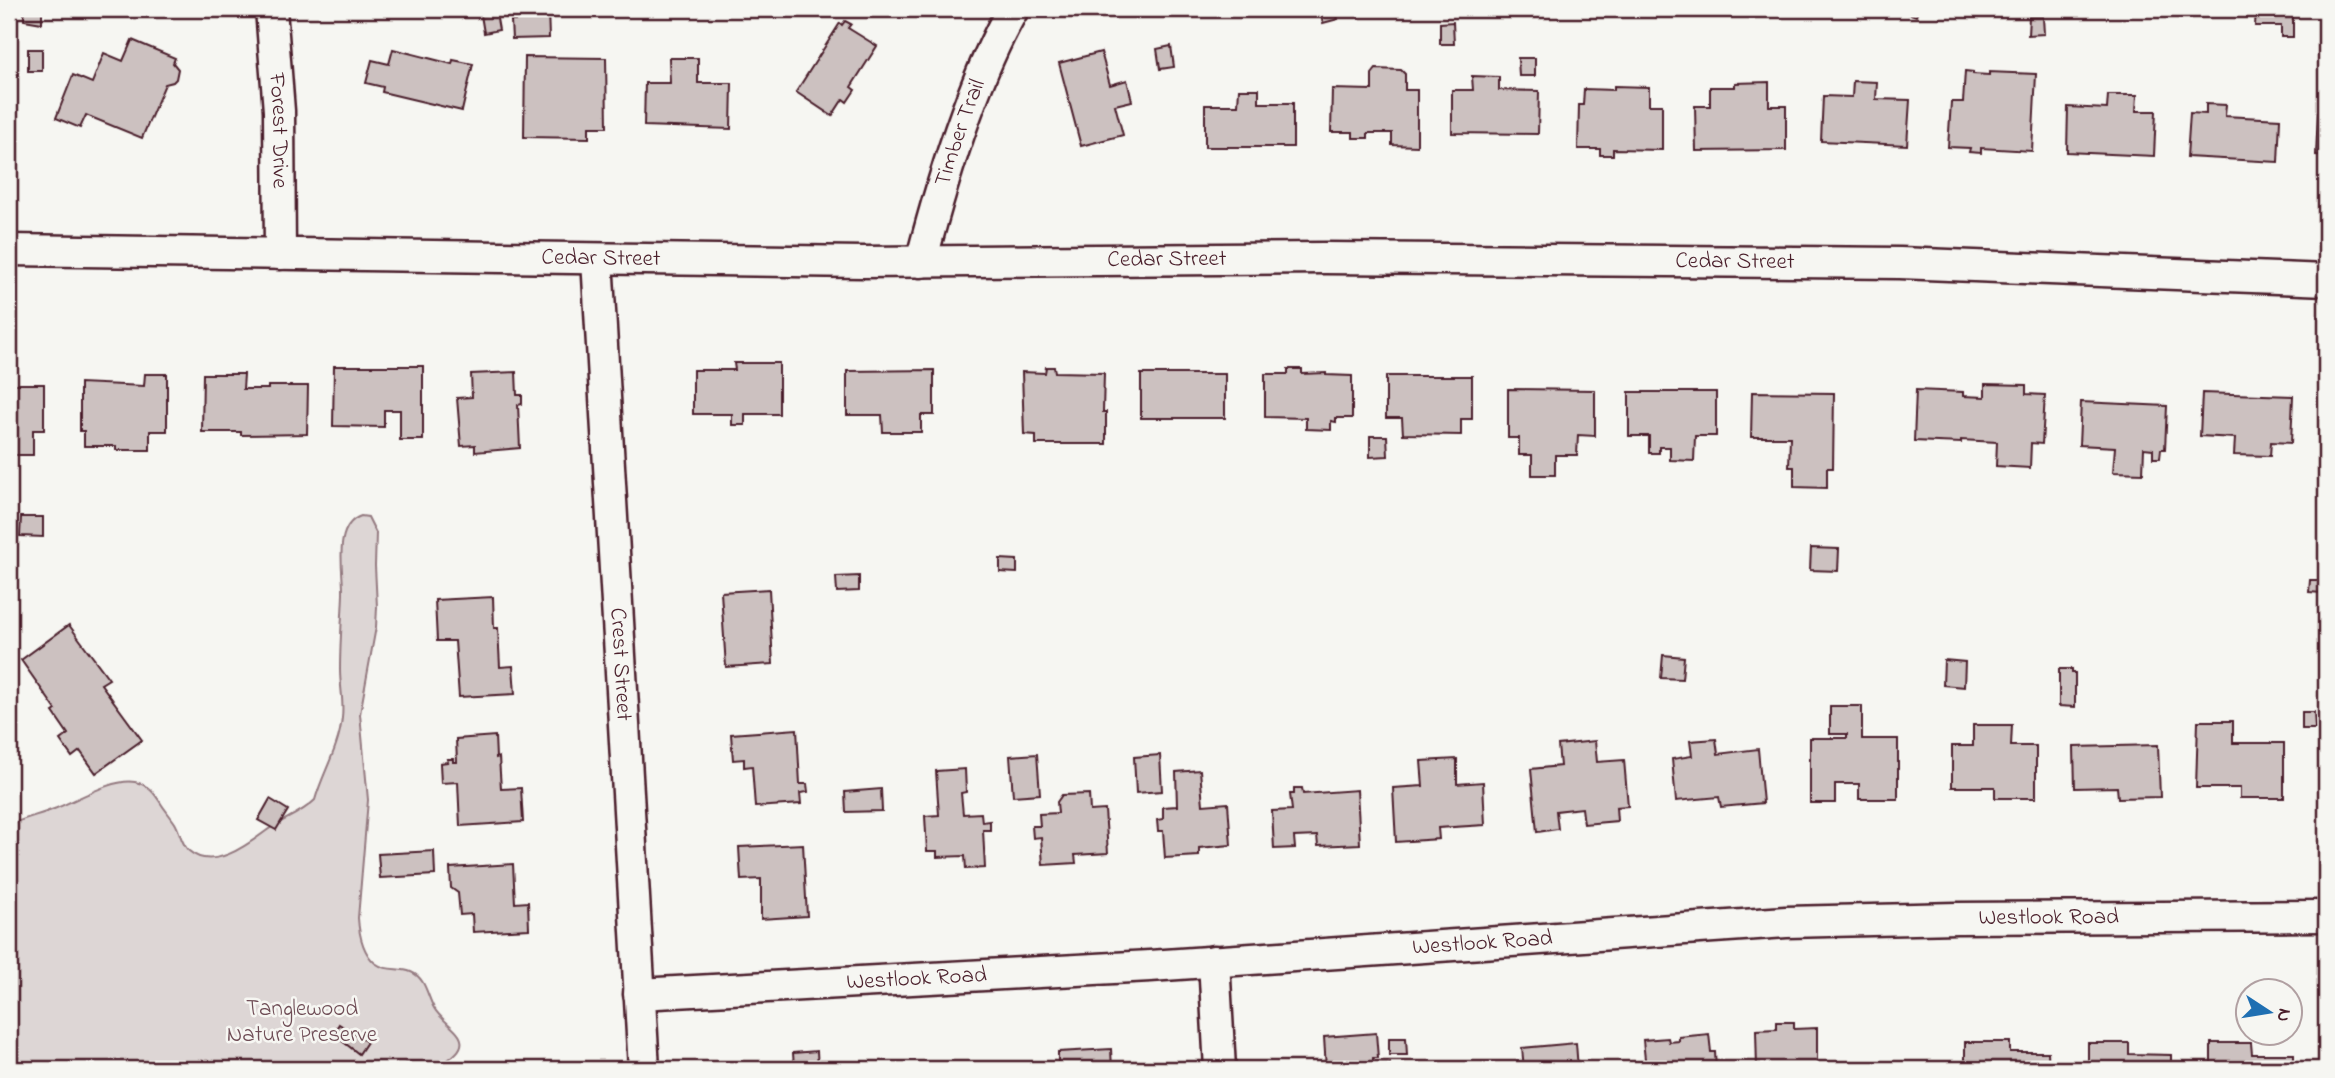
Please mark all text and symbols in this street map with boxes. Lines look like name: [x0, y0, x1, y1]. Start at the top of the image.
street label: Forest Drive: [259, 71, 296, 189]
street label: Timber Trail: [926, 74, 994, 190]
street label: Cedar Street: [541, 241, 661, 276]
street label: Cedar Street: [1107, 242, 1227, 276]
street label: Cedar Street: [1675, 245, 1795, 279]
street label: Crest Street: [601, 607, 640, 722]
street label: Westlook Road: [1978, 901, 2119, 934]
street label: Westlook Road: [1411, 922, 1554, 964]
street label: Westlook Road: [845, 958, 988, 999]
north arrow: [2234, 976, 2304, 1046]
park label: Tanglewood Nature Preserve: [227, 993, 378, 1052]
text: N: [2269, 1006, 2298, 1024]

